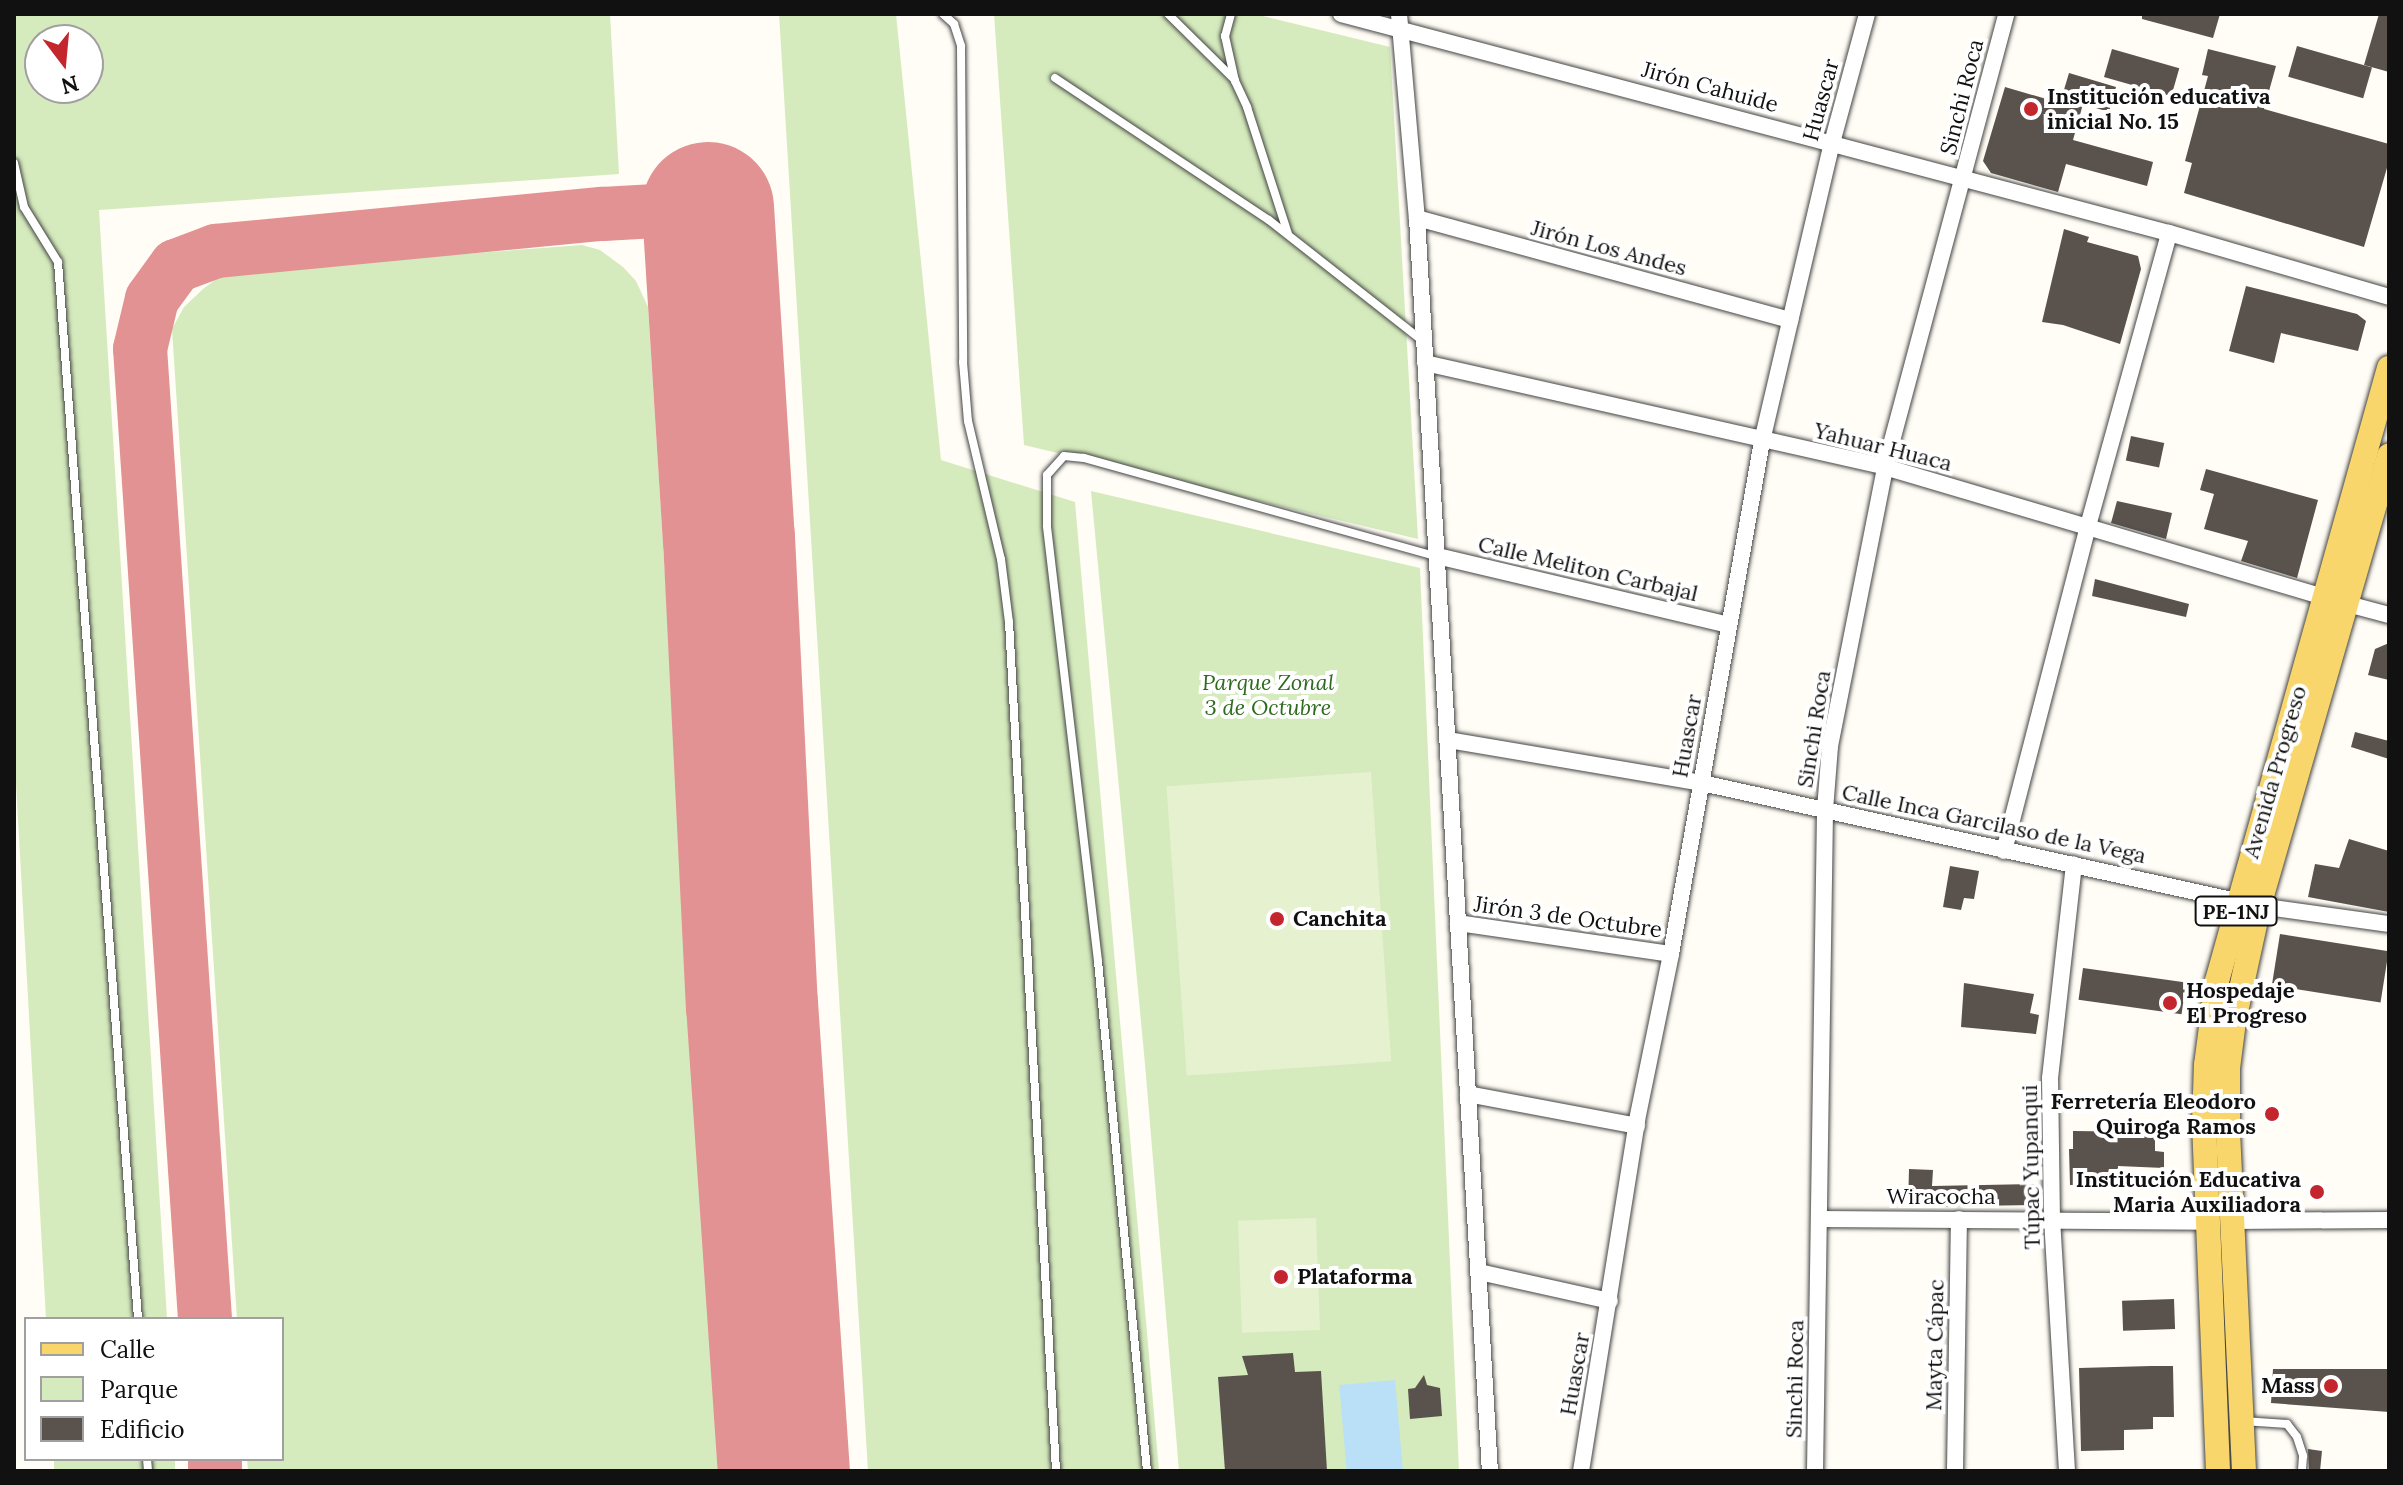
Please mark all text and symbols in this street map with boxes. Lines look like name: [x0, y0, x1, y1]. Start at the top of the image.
north arrow: [24, 24, 104, 104]
street label: Sinchi Roca: [1935, 36, 1989, 158]
street label: Jirón Cahuide: [1639, 56, 1781, 118]
street label: Huascar: [1797, 56, 1845, 144]
text: N: [58, 69, 82, 101]
place label: Institución educativa inicial No. 15: [2047, 83, 2270, 134]
marker: Institución educativa inicial No. 15: [2022, 100, 2040, 118]
street label: Jirón Los Andes: [1528, 215, 1690, 281]
street label: Yahuar Huaca: [1811, 417, 1955, 477]
street label: Calle Meliton Carbajal: [1476, 531, 1700, 607]
park label: Parque Zonal 3 de Octubre: [1202, 669, 1334, 720]
street label: Sinchi Roca: [1792, 669, 1836, 789]
street label: Avenida Progreso: [2238, 683, 2312, 861]
street label: Huascar: [1667, 692, 1707, 780]
street label: Calle Inca Garcilaso de la Vega: [1840, 779, 2148, 869]
street label: Jirón 3 de Octubre: [1472, 891, 1664, 943]
road number: PE-1NJ: [2194, 895, 2278, 927]
place label: Canchita: [1293, 906, 1386, 932]
marker: Canchita: [1268, 910, 1286, 928]
place label: Hospedaje El Progreso: [2186, 977, 2307, 1028]
marker: Hospedaje El Progreso: [2161, 994, 2179, 1012]
street label: Túpac Yupanqui: [2016, 1084, 2046, 1250]
place label: Ferretería Eleodoro Quiroga Ramos: [2050, 1088, 2256, 1140]
marker: Ferretería Eleodoro Quiroga Ramos: [2263, 1105, 2281, 1123]
place label: Institución Educativa Maria Auxiliadora: [2076, 1166, 2301, 1218]
marker: Institución Educativa Maria Auxiliadora: [2308, 1183, 2326, 1201]
street label: Wiracocha: [1886, 1184, 1996, 1210]
place label: Plataforma: [1297, 1264, 1413, 1290]
marker: Plataforma: [1272, 1268, 1290, 1286]
street label: Mayta Cápac: [1921, 1279, 1949, 1411]
legend: [24, 1317, 284, 1461]
street label: Sinchi Roca: [1781, 1320, 1809, 1438]
street label: Huascar: [1555, 1330, 1595, 1418]
text: Calle: [100, 1334, 155, 1365]
place label: Mass: [2261, 1373, 2315, 1399]
text: Parque: [100, 1374, 178, 1405]
marker: Mass: [2322, 1377, 2340, 1395]
text: Edificio: [100, 1414, 185, 1445]

